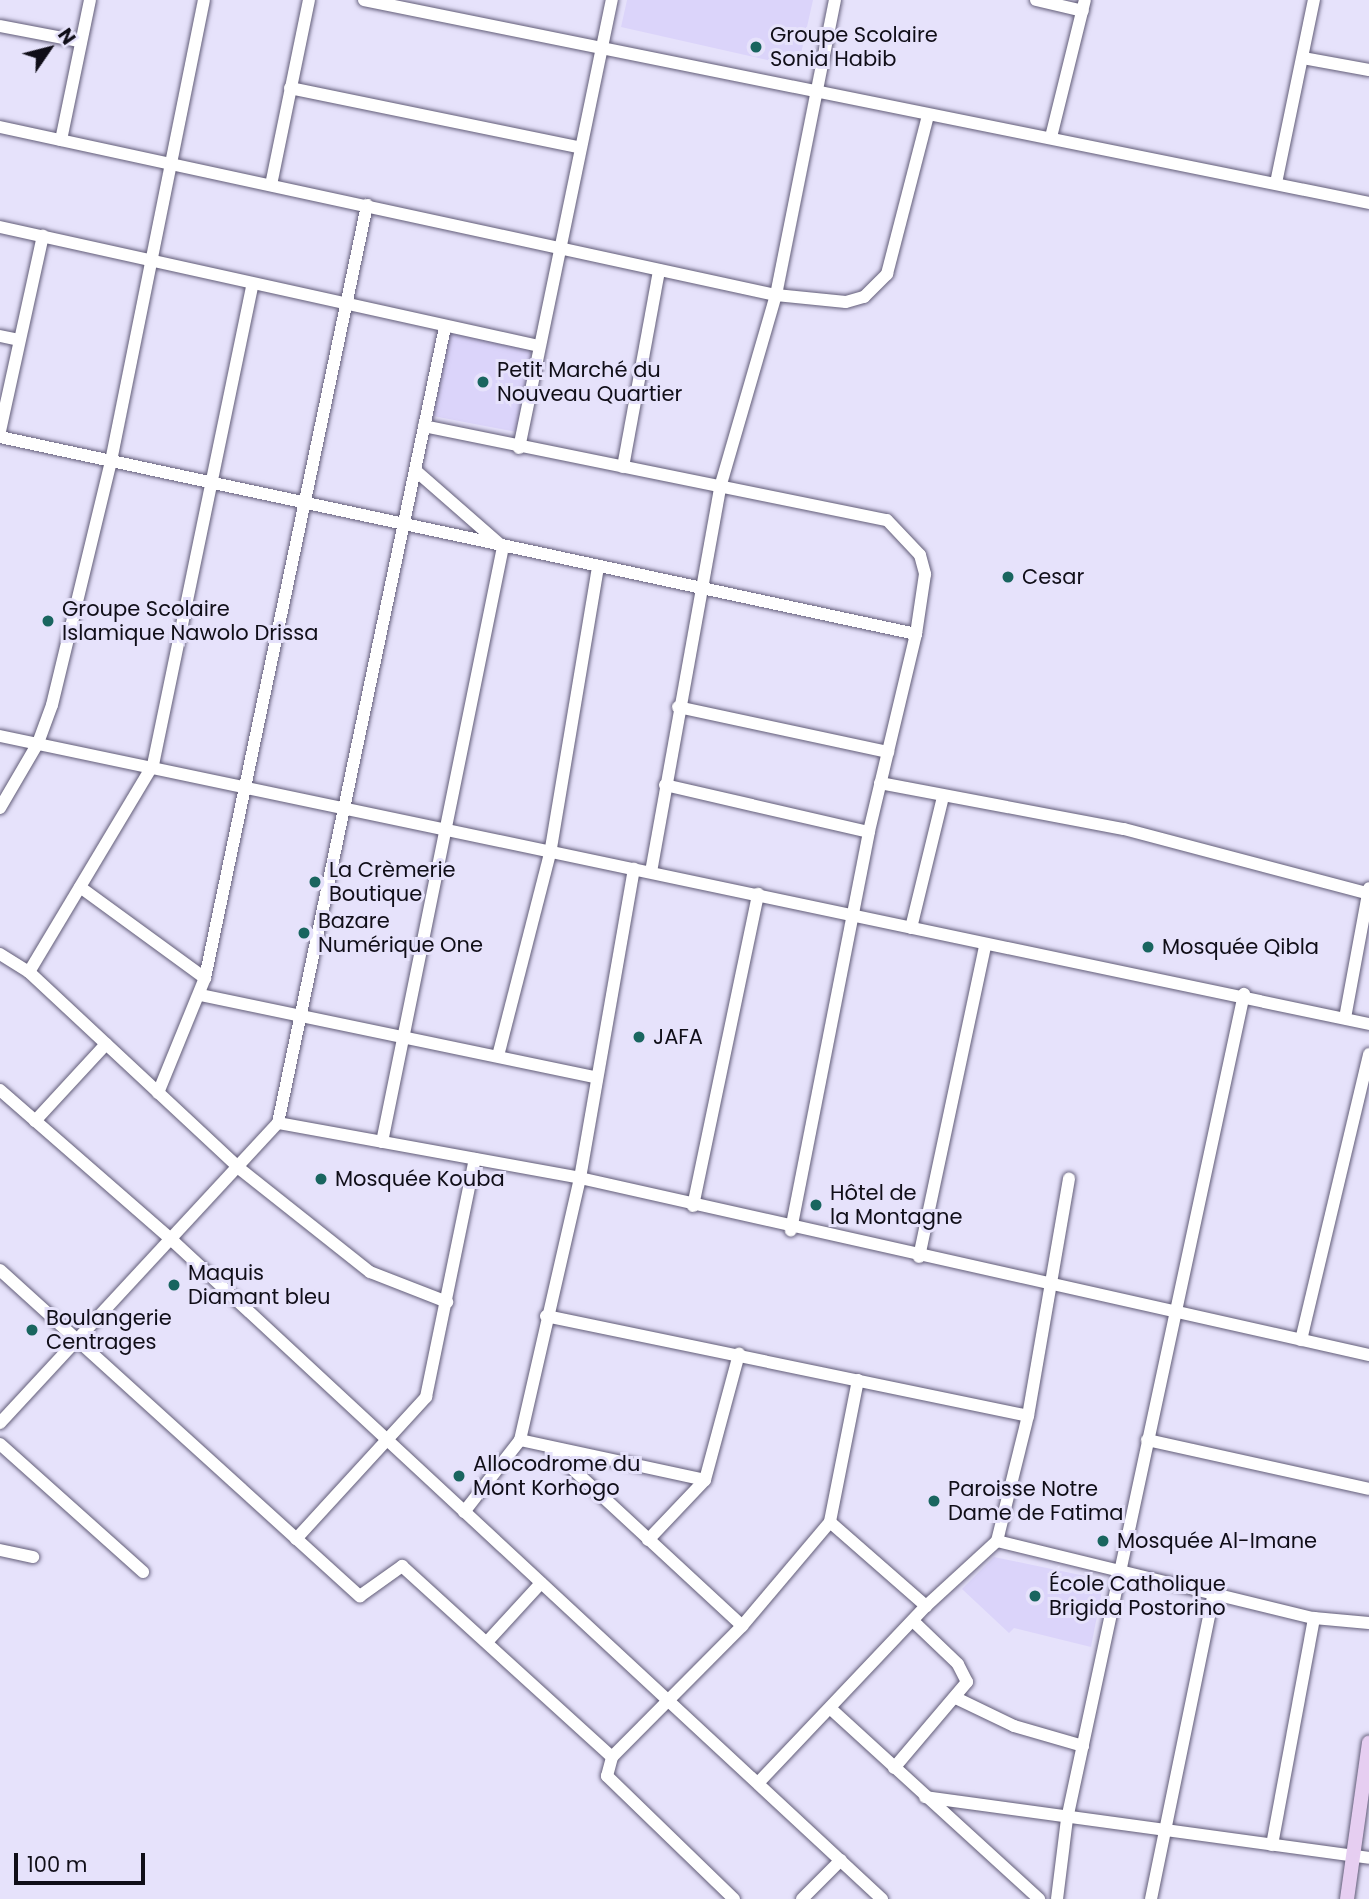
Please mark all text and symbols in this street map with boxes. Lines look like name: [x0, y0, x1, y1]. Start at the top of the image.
north arrow: [14, 14, 84, 84]
place label: Groupe Scolaire Sonia Habib: [770, 22, 938, 72]
text: N: [51, 23, 82, 50]
marker: Groupe Scolaire Sonia Habib: [748, 39, 764, 55]
place label: Petit Marché du Nouveau Quartier: [497, 357, 682, 407]
marker: Petit Marché du Nouveau Quartier: [475, 374, 491, 390]
place label: Cesar: [1022, 564, 1084, 590]
marker: Cesar: [1000, 569, 1016, 585]
place label: Groupe Scolaire Islamique Nawolo Drissa: [62, 596, 318, 646]
marker: Groupe Scolaire Islamique Nawolo Drissa: [40, 613, 56, 629]
place label: La Crèmerie Boutique: [329, 857, 456, 907]
marker: La Crèmerie Boutique: [307, 874, 323, 890]
place label: Bazare Numérique One: [318, 908, 483, 958]
marker: Bazare Numérique One: [296, 925, 312, 941]
place label: Mosquée Qibla: [1162, 934, 1319, 960]
marker: Mosquée Qibla: [1140, 939, 1156, 955]
place label: JAFA: [653, 1024, 703, 1050]
marker: JAFA: [631, 1029, 647, 1045]
place label: Mosquée Kouba: [335, 1166, 505, 1192]
marker: Mosquée Kouba: [313, 1171, 329, 1187]
place label: Hôtel de la Montagne: [830, 1180, 962, 1230]
marker: Hôtel de la Montagne: [808, 1197, 824, 1213]
place label: Maquis Diamant bleu: [188, 1260, 331, 1310]
marker: Maquis Diamant bleu: [166, 1277, 182, 1293]
place label: Boulangerie Centrages: [46, 1305, 172, 1355]
marker: Boulangerie Centrages: [24, 1322, 40, 1338]
place label: Allocodrome du Mont Korhogo: [473, 1451, 640, 1501]
marker: Allocodrome du Mont Korhogo: [451, 1468, 467, 1484]
place label: Paroisse Notre Dame de Fatima: [948, 1476, 1124, 1526]
marker: Paroisse Notre Dame de Fatima: [926, 1493, 942, 1509]
place label: Mosquée Al-Imane: [1117, 1528, 1317, 1554]
marker: Mosquée Al-Imane: [1095, 1533, 1111, 1549]
place label: École Catholique Brigida Postorino: [1049, 1571, 1226, 1621]
marker: École Catholique Brigida Postorino: [1027, 1588, 1043, 1604]
scale bar: [18, 1840, 149, 1884]
text: 100 m: [27, 1850, 87, 1879]

